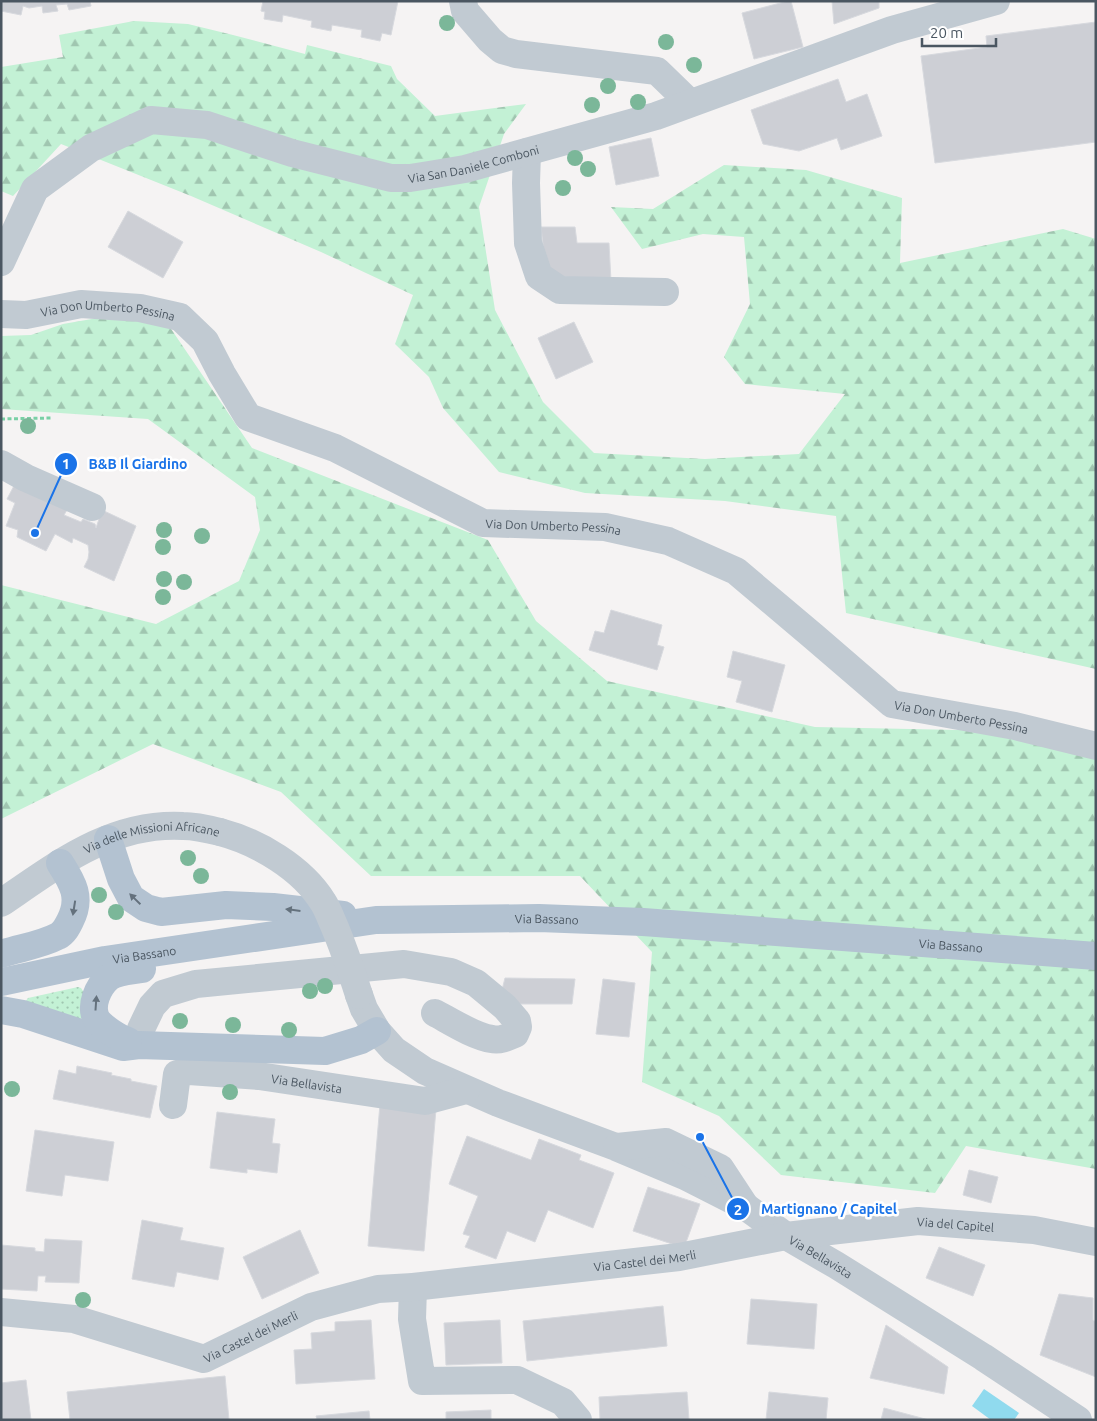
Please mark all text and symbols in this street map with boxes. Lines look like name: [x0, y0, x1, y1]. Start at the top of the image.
scale bar: [922, 15, 996, 47]
text: 20 m: [930, 24, 963, 41]
street label: Via San Daniele Comboni: [407, 142, 540, 185]
street label: Via Don Umberto Pessina: [39, 297, 176, 322]
callout: B&B Il Giardino: [54, 449, 198, 478]
text: 1: [62, 455, 70, 472]
text: B&B Il Giardino: [88, 456, 188, 472]
street label: Via Don Umberto Pessina: [485, 517, 623, 537]
street label: Via Don Umberto Pessina: [893, 698, 1030, 736]
street label: Via delle Missioni Africane: [81, 819, 222, 856]
one-way arrow: [130, 893, 142, 905]
one-way arrow: [70, 900, 78, 916]
one-way arrow: [285, 906, 301, 914]
street label: Via Bassano: [515, 911, 579, 926]
street label: Via Bassano: [918, 936, 983, 954]
street label: Via Bassano: [112, 943, 177, 965]
one-way arrow: [92, 995, 100, 1011]
street label: Via Bellavista: [270, 1071, 343, 1095]
callout: Martignano / Capitel: [726, 1195, 907, 1224]
text: 2: [734, 1201, 742, 1218]
text: Martignano / Capitel: [761, 1201, 897, 1217]
street label: Via del Capitel: [916, 1214, 995, 1233]
street label: Via Bellavista: [787, 1233, 855, 1280]
street label: Via Castel dei Merli: [593, 1247, 697, 1273]
street label: Via Castel dei Merli: [201, 1308, 300, 1365]

